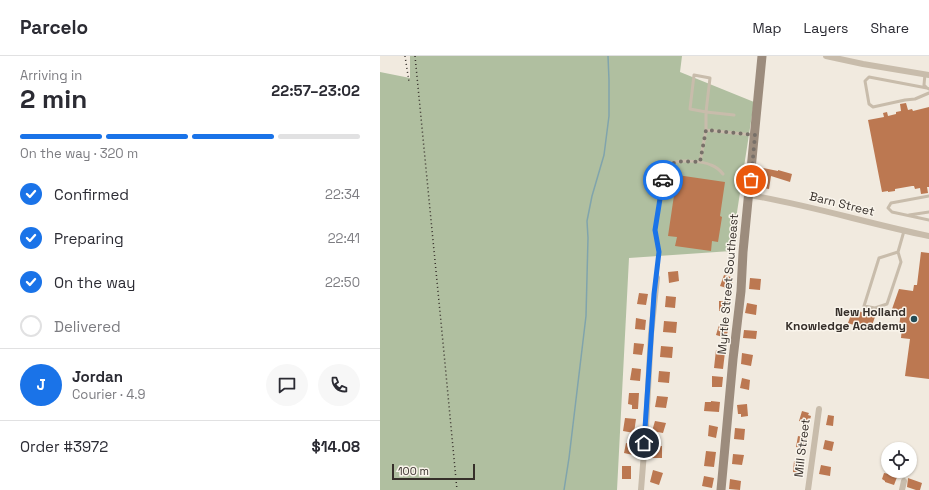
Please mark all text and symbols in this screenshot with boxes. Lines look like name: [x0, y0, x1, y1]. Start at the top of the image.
text: Parcelo: [20, 15, 88, 40]
text: Map: [752, 19, 782, 37]
text: Layers: [804, 19, 848, 37]
text: Share: [870, 19, 909, 37]
text: Arriving in: [20, 67, 82, 84]
text: 22:57–23:02: [271, 81, 360, 100]
text: 2 min: [20, 82, 87, 116]
text: On the way · 320 m: [20, 145, 138, 162]
courier: [643, 160, 683, 200]
pin: [734, 163, 768, 197]
icon: car: [652, 169, 674, 191]
icon: bag: [740, 169, 762, 191]
icon: check: [20, 183, 42, 205]
text: Confirmed: [54, 185, 129, 204]
text: 22:34: [325, 186, 360, 203]
street label: Barn Street: [808, 188, 876, 220]
street label: Myrtle Street Southeast: [714, 213, 742, 355]
icon: check: [20, 227, 42, 249]
text: Preparing: [54, 229, 124, 248]
text: 22:41: [328, 230, 360, 247]
icon: check: [20, 271, 42, 293]
text: On the way: [54, 273, 135, 292]
text: 22:50: [325, 274, 360, 291]
place label: New Holland Knowledge Academy: [786, 304, 906, 334]
marker: New Holland Knowledge Academy: [909, 314, 919, 324]
text: Delivered: [54, 317, 121, 336]
button: chat: [266, 364, 308, 406]
button: phone: [318, 364, 360, 406]
text: Jordan: [72, 367, 123, 386]
text: J: [36, 375, 46, 394]
text: Courier · 4.9: [72, 386, 146, 403]
street label: Mill Street: [790, 418, 814, 478]
pin: [627, 426, 661, 460]
icon: home: [633, 432, 655, 454]
text: Order #3972: [20, 437, 108, 456]
text: $14.08: [312, 437, 360, 456]
map controls: [881, 442, 917, 478]
button: locate: [881, 442, 917, 478]
scale bar: [392, 462, 475, 481]
text: 100 m: [398, 464, 429, 478]

